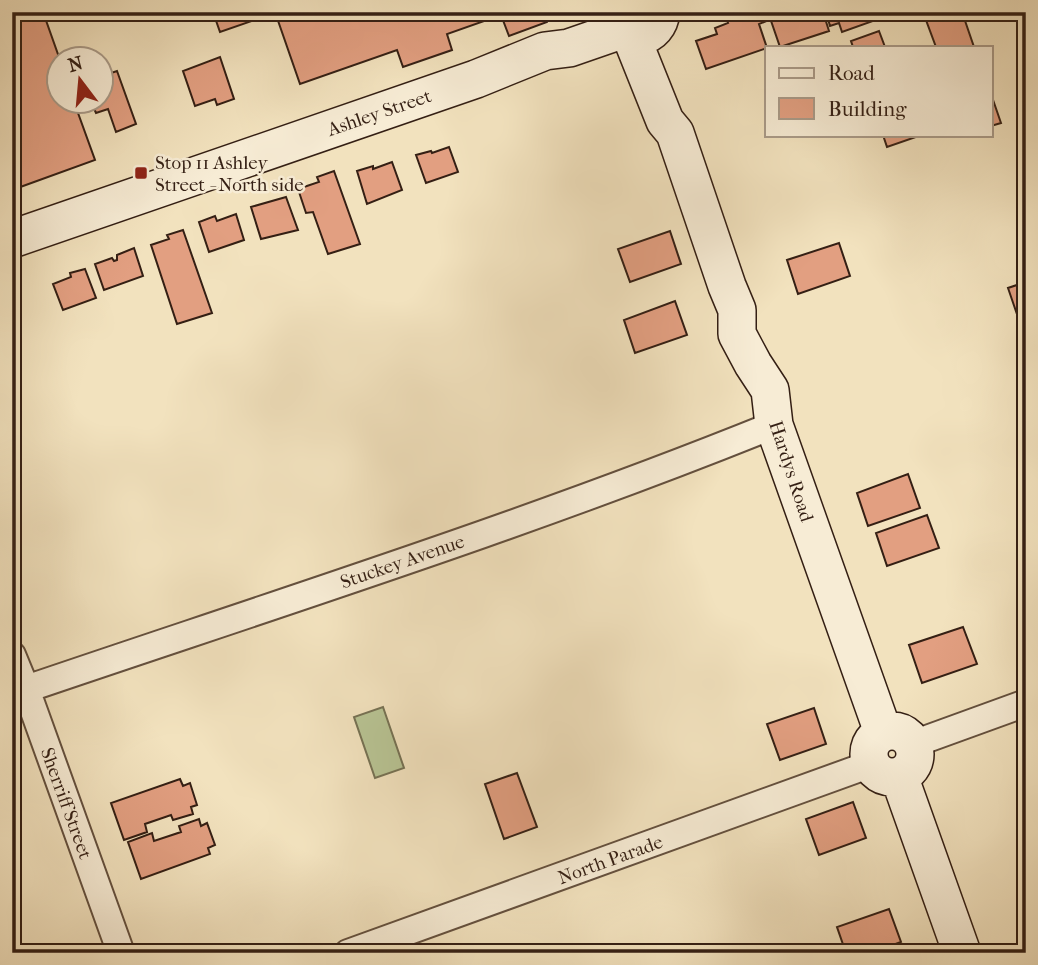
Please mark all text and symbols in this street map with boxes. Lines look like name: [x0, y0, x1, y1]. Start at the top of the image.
north arrow: [46, 46, 116, 116]
legend: [765, 46, 992, 136]
text: N: [66, 52, 86, 77]
text: Road: [828, 61, 875, 85]
street label: Ashley Street: [324, 85, 434, 141]
text: Building: [828, 97, 907, 121]
place label: Stop 11 Ashley Street - North side: [155, 152, 304, 196]
marker: Stop 11 Ashley Street - North side: [133, 165, 149, 181]
street label: Hardys Road: [764, 418, 818, 525]
street label: Stuckey Avenue: [337, 530, 467, 593]
street label: Sherriff Street: [36, 745, 96, 862]
street label: North Parade: [555, 831, 666, 889]

